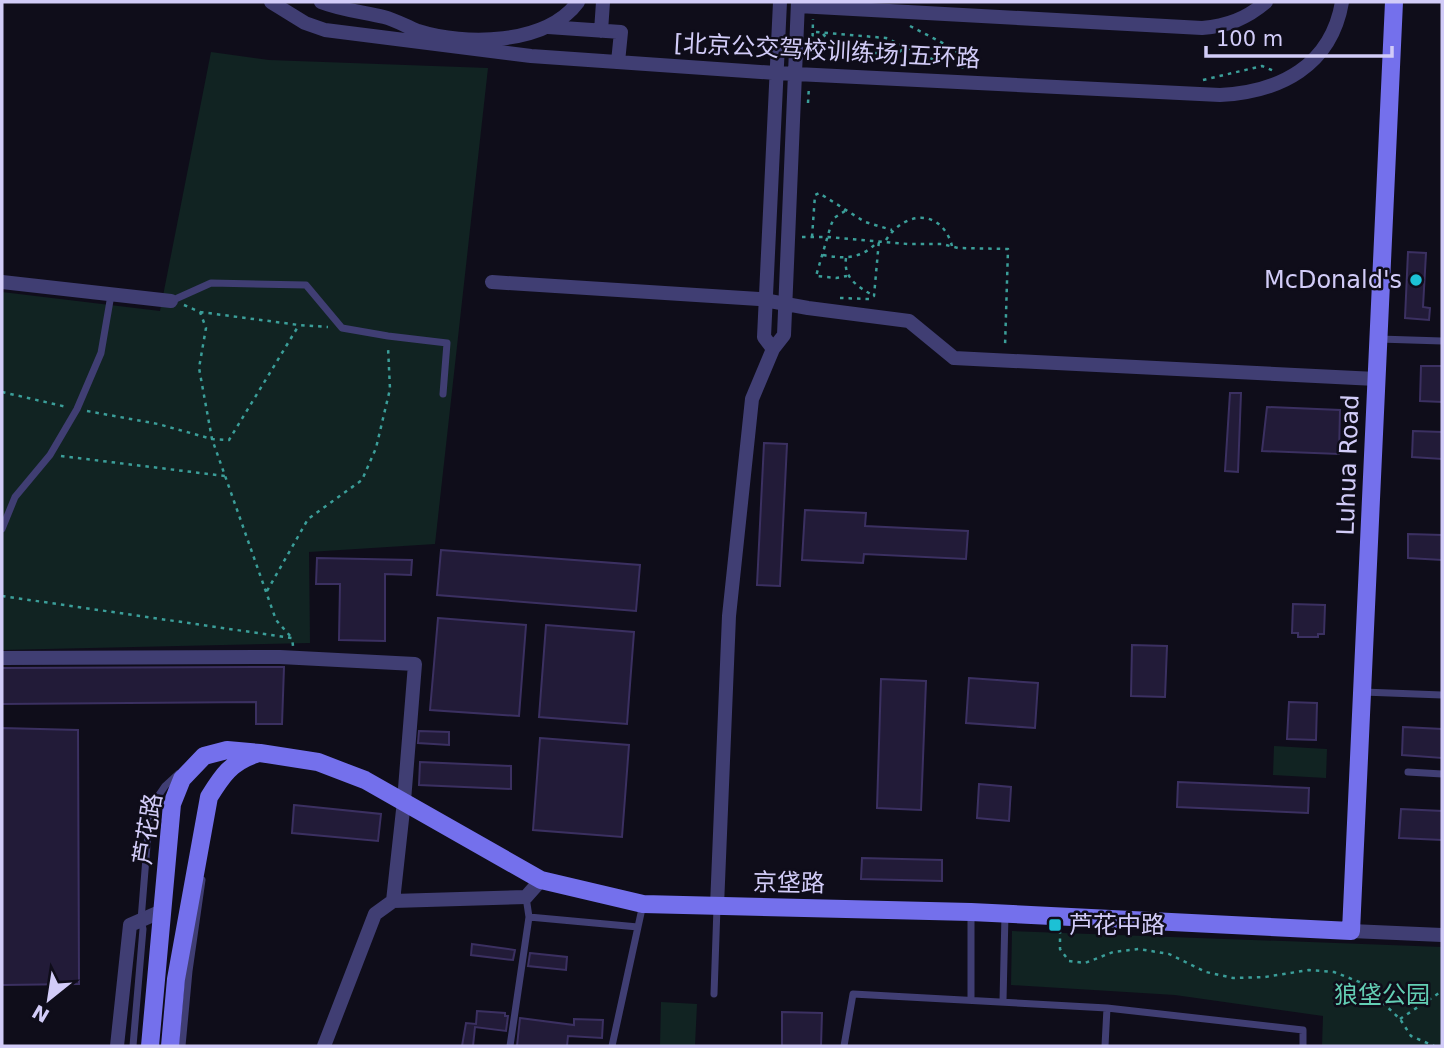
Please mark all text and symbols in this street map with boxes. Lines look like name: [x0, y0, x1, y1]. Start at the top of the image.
scale bar: [1206, 14, 1392, 58]
text: 100 m: [1216, 27, 1283, 51]
street label: [北京公交驾校训练场]五环路: [673, 29, 981, 73]
place label: McDonald's: [1264, 266, 1402, 294]
marker: McDonald's: [1408, 272, 1424, 288]
street label: Luhua Road: [1332, 394, 1364, 536]
street label: 芦花路: [129, 791, 167, 867]
street label: 京垡路: [753, 868, 825, 898]
place label: 芦花中路: [1069, 911, 1165, 939]
marker: 芦花中路: [1047, 917, 1063, 933]
north arrow: [14, 964, 84, 1034]
park label: 狼垡公园: [1334, 981, 1430, 1009]
text: N: [28, 1000, 53, 1027]

